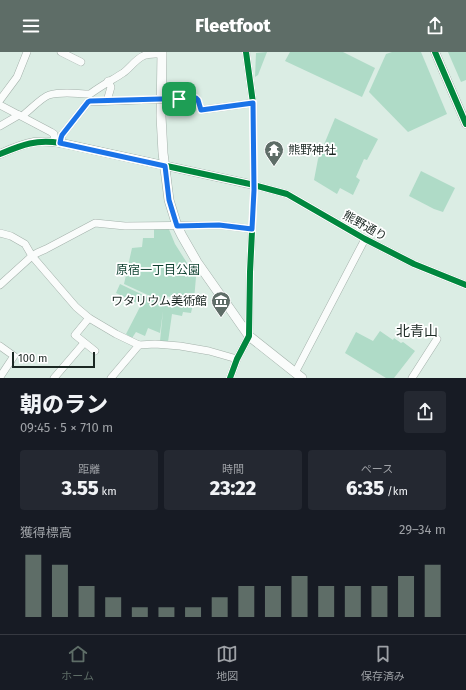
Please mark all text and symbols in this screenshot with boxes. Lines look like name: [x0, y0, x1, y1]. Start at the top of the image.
icon: menu: [20, 15, 42, 37]
text: Fleetfoot: [195, 15, 271, 37]
icon: share: [424, 15, 446, 37]
pin: [162, 82, 196, 116]
icon: arrive: [168, 88, 190, 110]
temple icon: 熊野神社: [263, 139, 285, 167]
place label: 熊野神社: [288, 143, 336, 157]
street label: 熊野通り: [341, 208, 389, 244]
park label: 原宿一丁目公園: [116, 263, 200, 277]
museum icon: ワタリウム美術館: [210, 290, 232, 318]
place label: ワタリウム美術館: [111, 294, 207, 308]
district label: 北青山: [396, 323, 438, 340]
scale bar: [12, 350, 95, 369]
text: 100 m: [18, 352, 47, 365]
text: 朝のラン: [20, 391, 108, 418]
button: share: [404, 391, 446, 433]
text: 09:45 · 5 × 710 m: [20, 420, 113, 435]
text: 距離: [78, 463, 100, 476]
text: 時間: [222, 463, 244, 476]
text: ペース: [361, 463, 393, 476]
text: 3.55: [61, 476, 99, 500]
text: 23:22: [210, 476, 256, 500]
text: 6:35: [346, 476, 384, 500]
text: km: [99, 485, 117, 498]
text: /km: [384, 485, 408, 498]
text: 29–34 m: [399, 522, 446, 537]
text: 獲得標高: [20, 525, 72, 540]
tab: ホーム: [61, 643, 94, 683]
tab: 地図: [216, 643, 238, 683]
tab: 保存済み: [361, 643, 405, 683]

